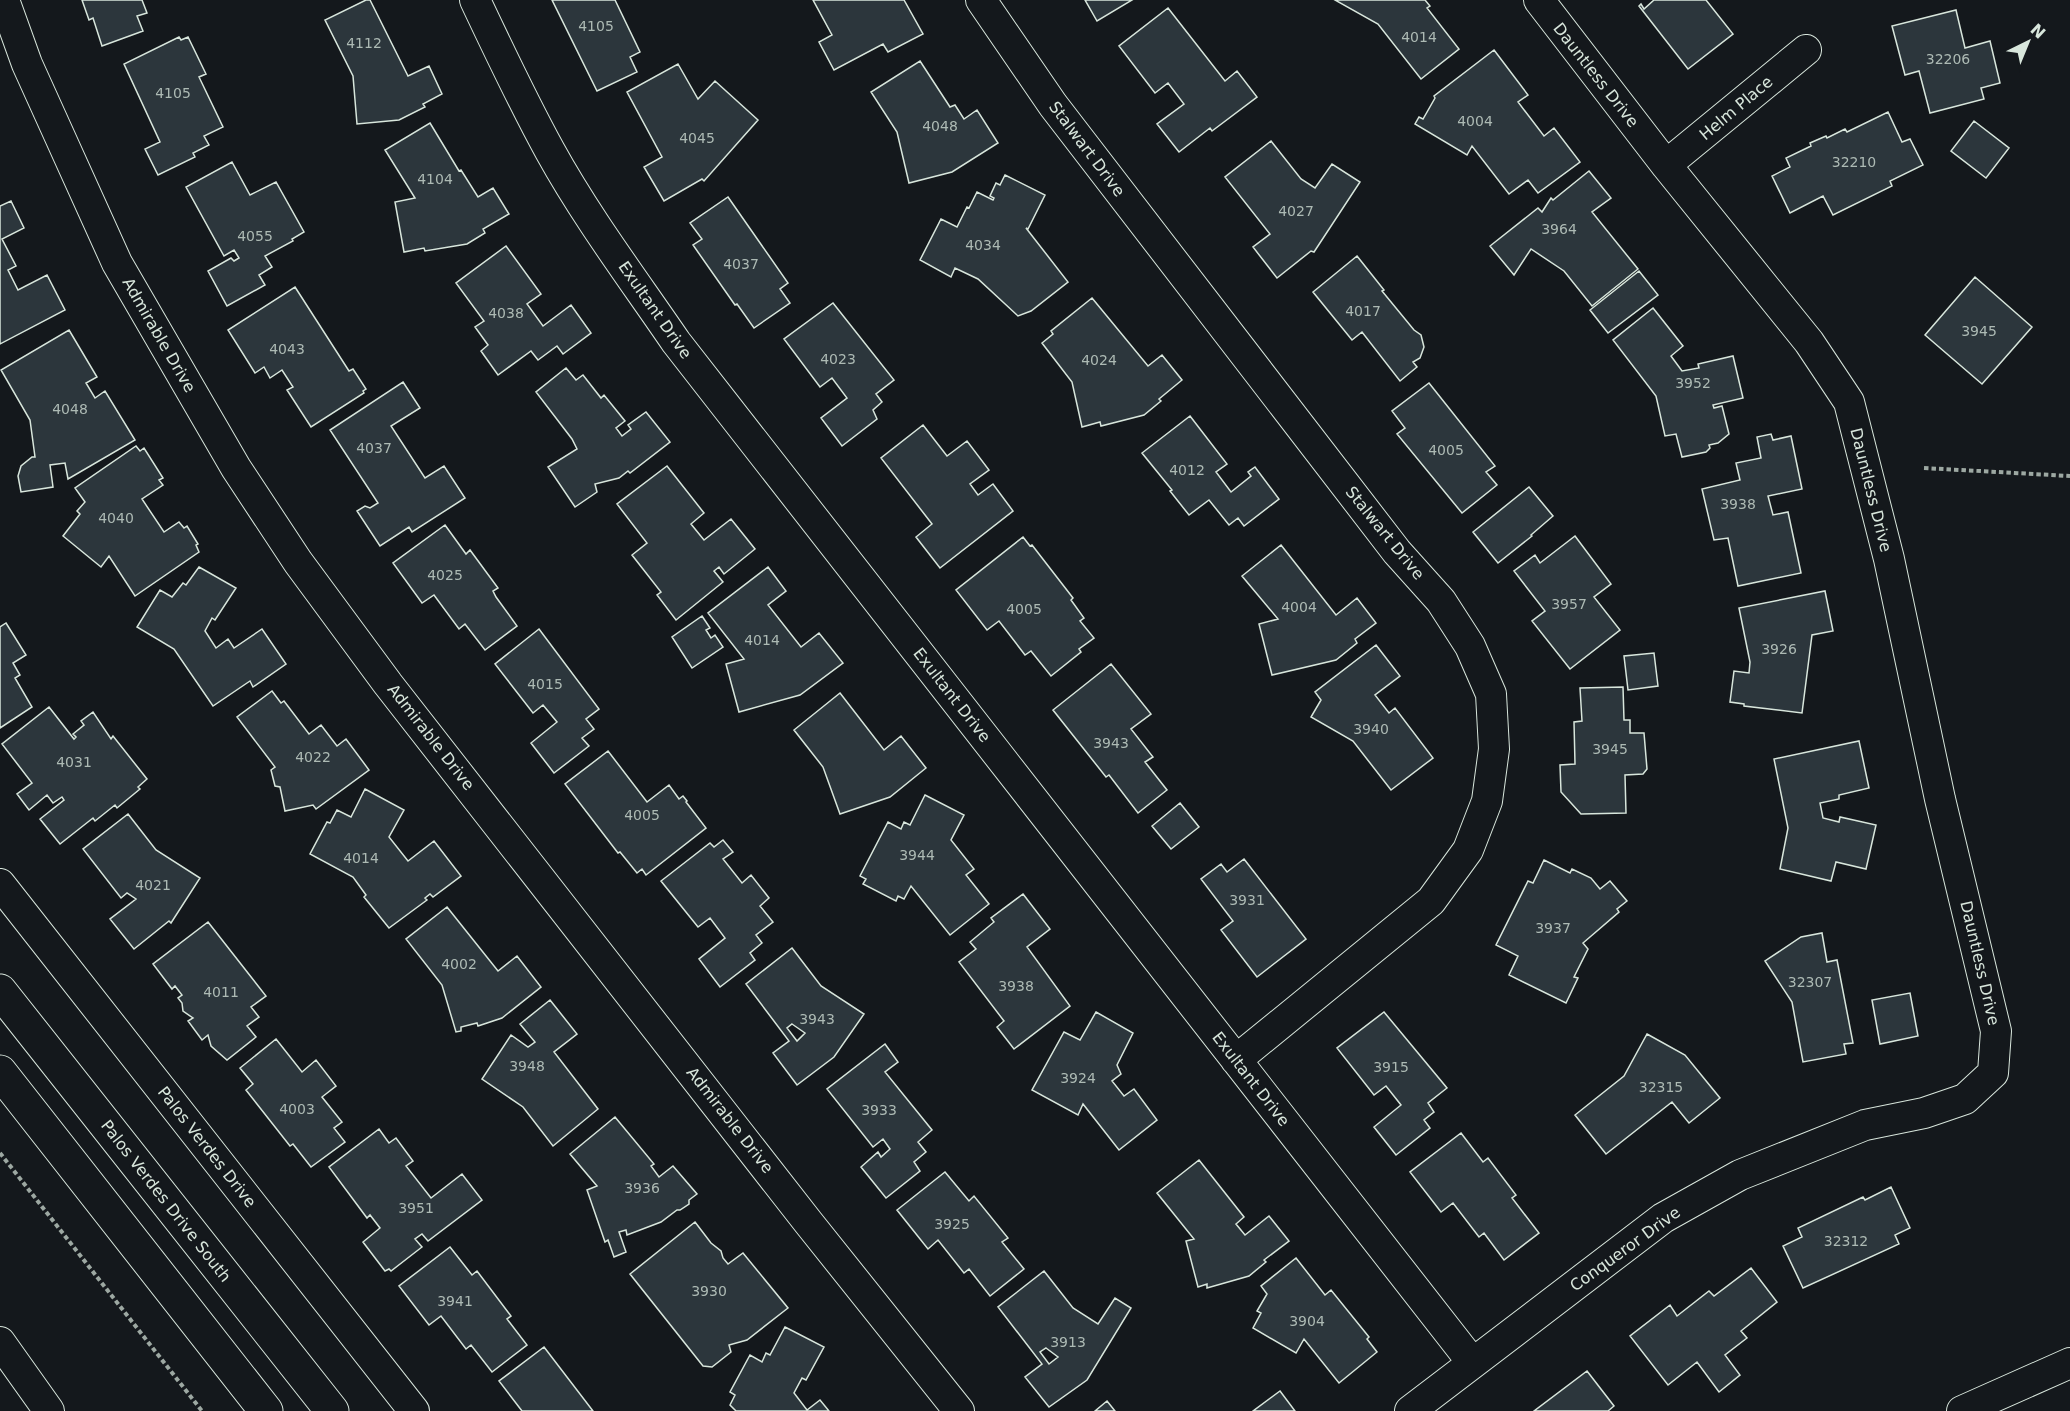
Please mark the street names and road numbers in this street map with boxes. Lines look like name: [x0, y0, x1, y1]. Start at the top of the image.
street label: Dauntless Drive: [1549, 19, 1643, 131]
street label: Helm Place: [1696, 72, 1776, 144]
street label: Stalwart Drive: [1045, 98, 1129, 200]
street label: Exultant Drive: [614, 258, 696, 362]
street label: Admirable Drive: [118, 274, 200, 396]
street label: Dauntless Drive: [1846, 426, 1896, 554]
street label: Stalwart Drive: [1342, 483, 1428, 583]
street label: Exultant Drive: [909, 644, 995, 746]
street label: Admirable Drive: [384, 680, 478, 794]
street label: Dauntless Drive: [1956, 899, 2004, 1027]
street label: Exultant Drive: [1208, 1028, 1294, 1130]
street label: Admirable Drive: [683, 1063, 777, 1177]
street label: Palos Verdes Drive: [154, 1083, 260, 1211]
street label: Palos Verdes Drive South: [97, 1116, 235, 1286]
street label: Conqueror Drive: [1566, 1203, 1684, 1295]

